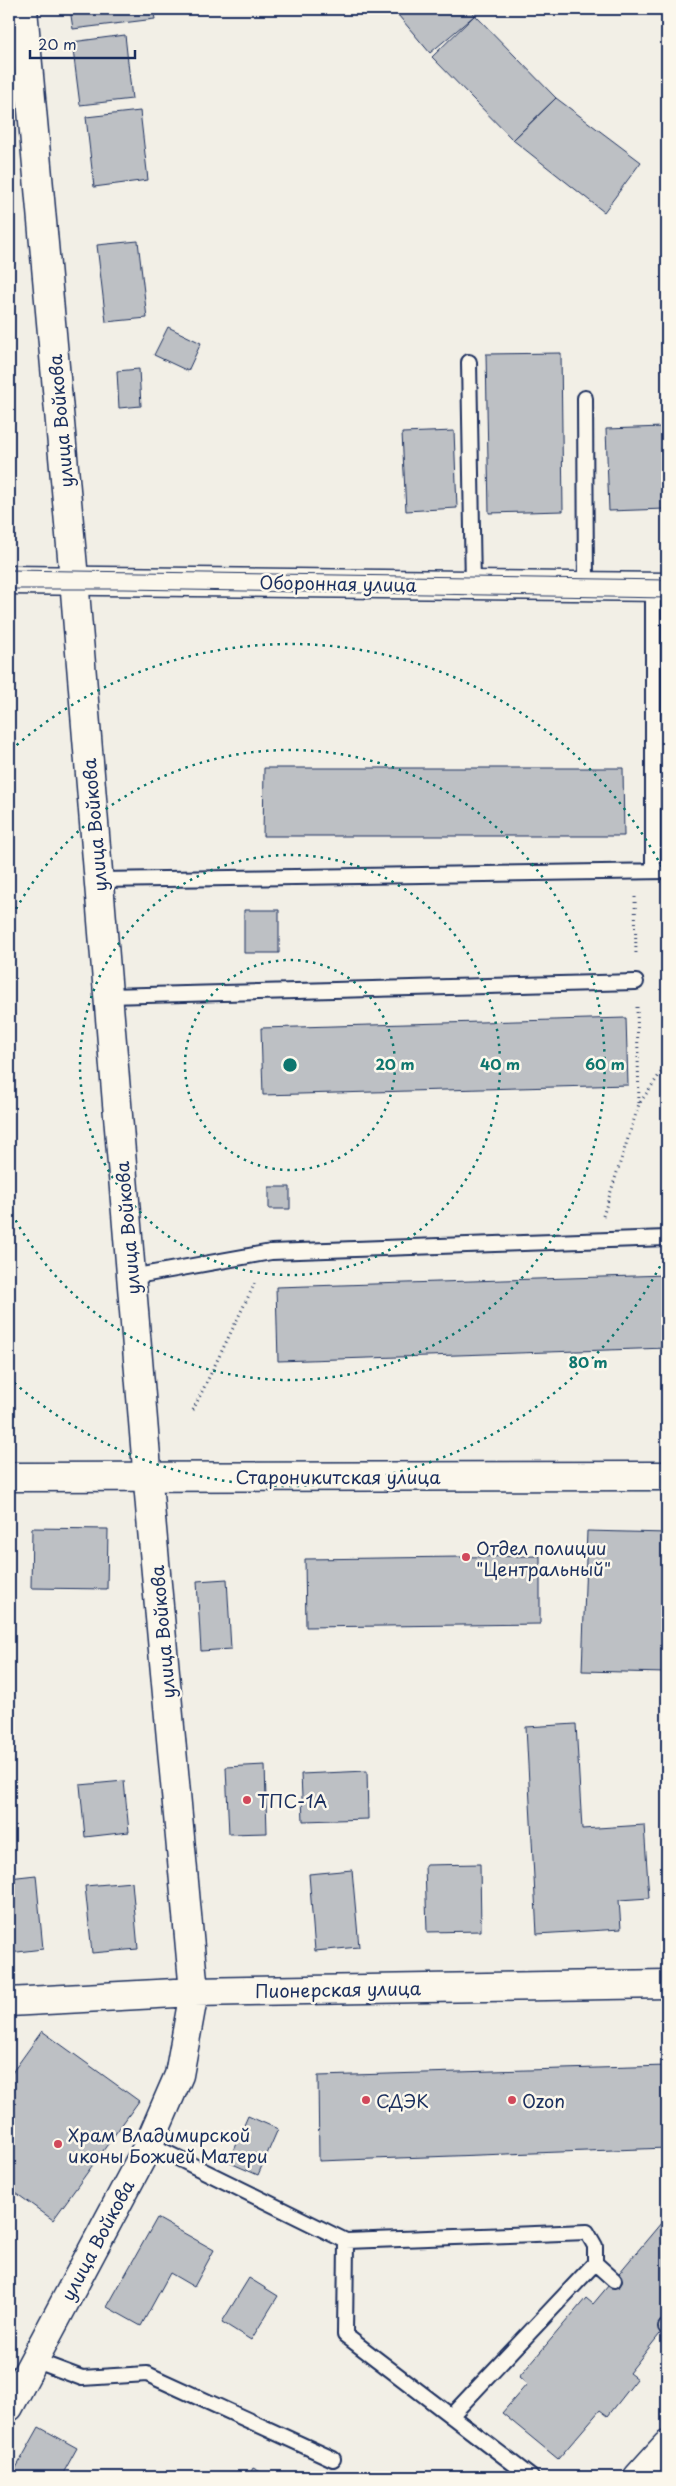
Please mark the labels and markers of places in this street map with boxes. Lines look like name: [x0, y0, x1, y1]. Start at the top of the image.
centre of rings: [281, 1056, 299, 1074]
place label: Отдел полиции "Центральный": [476, 1534, 611, 1582]
marker: Отдел полиции "Центральный": [460, 1551, 472, 1563]
place label: ТПС-1А: [257, 1787, 328, 1814]
marker: ТПС-1А: [241, 1794, 253, 1806]
place label: СДЭК: [376, 2087, 429, 2114]
place label: Ozon: [522, 2087, 565, 2114]
marker: СДЭК: [360, 2094, 372, 2106]
marker: Ozon: [506, 2094, 518, 2106]
place label: Храм Владимирской иконы Божией Матери: [68, 2121, 268, 2169]
marker: Храм Владимирской иконы Божией Матери: [52, 2138, 64, 2150]

